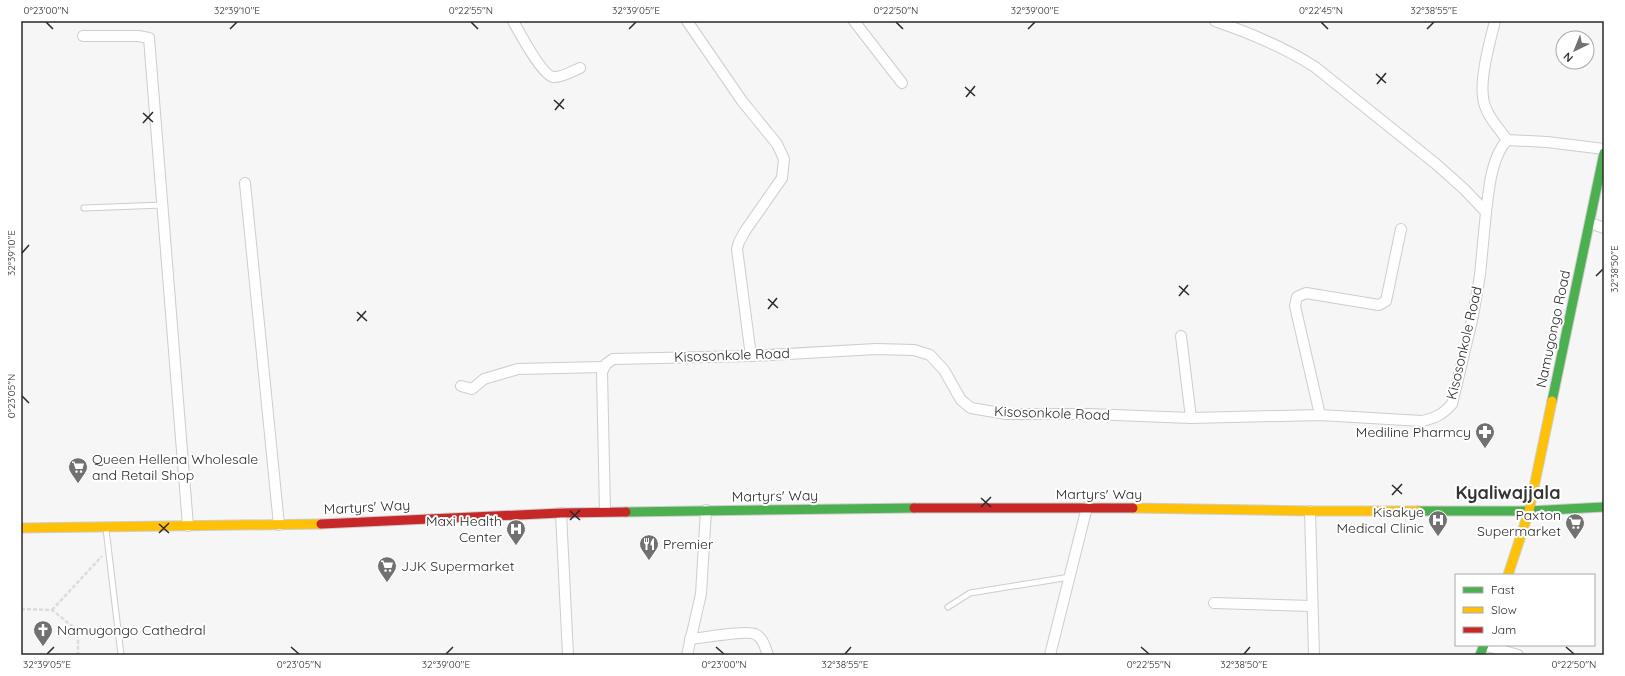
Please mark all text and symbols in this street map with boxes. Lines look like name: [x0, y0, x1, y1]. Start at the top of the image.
text: 0°23'00"N: [24, 4, 69, 17]
text: 32°39'10"E: [214, 4, 260, 17]
text: 0°22'55"N: [449, 4, 493, 17]
text: 32°39'05"E: [612, 4, 660, 17]
text: 0°22'50"N: [874, 4, 918, 17]
text: 32°39'00"E: [1011, 4, 1059, 17]
text: 0°22'45"N: [1299, 4, 1343, 17]
text: 32°38'55"E: [1410, 4, 1458, 17]
north arrow: [1555, 30, 1595, 70]
text: N: [1560, 49, 1576, 65]
text: 32°39'10"E: [5, 230, 18, 276]
text: 32°38'50"E: [1608, 245, 1621, 293]
street label: Namugongo Road: [1532, 269, 1574, 389]
street label: Kisosonkole Road: [1442, 285, 1486, 401]
street label: Kisosonkole Road: [674, 344, 790, 366]
text: 0°23'05"N: [5, 374, 18, 418]
street label: Kisosonkole Road: [994, 402, 1110, 424]
pharmacy icon: Mediline Pharmcy: [1474, 421, 1496, 449]
place label: Mediline Pharmcy: [1356, 423, 1471, 441]
place label: Queen Hellena Wholesale and Retail Shop: [92, 450, 258, 484]
supermarket icon: Queen Hellena Wholesale and Retail Shop: [67, 456, 89, 484]
district label: Kyaliwajjala: [1455, 481, 1561, 504]
street label: Martyrs' Way: [1056, 485, 1142, 503]
street label: Martyrs' Way: [732, 486, 818, 506]
street label: Martyrs' Way: [323, 496, 411, 518]
place label: Kisakye Medical Clinic: [1337, 503, 1424, 537]
place label: Paxton Supermarket: [1477, 506, 1561, 540]
hospital icon: Kisakye Medical Clinic: [1427, 509, 1449, 537]
place label: Maxi Health Center: [426, 512, 503, 546]
supermarket icon: Paxton Supermarket: [1564, 512, 1586, 540]
hospital icon: Maxi Health Center: [505, 518, 527, 546]
restaurant icon: Premier: [638, 533, 660, 561]
place label: Premier: [663, 535, 714, 553]
supermarket icon: JJK Supermarket: [376, 555, 398, 583]
place label: JJK Supermarket: [401, 557, 515, 575]
legend: [1455, 574, 1595, 646]
text: Fast: [1491, 582, 1515, 597]
text: Slow: [1491, 602, 1517, 617]
church icon: Namugongo Cathedral: [32, 619, 54, 647]
place label: Namugongo Cathedral: [57, 621, 206, 639]
text: Jam: [1491, 622, 1516, 637]
text: 32°39'05"E: [23, 658, 71, 671]
text: 0°23'05"N: [277, 658, 321, 671]
text: 32°39'00"E: [422, 658, 470, 671]
text: 0°23'00"N: [702, 658, 747, 671]
text: 32°38'55"E: [821, 658, 869, 671]
text: 0°22'55"N: [1127, 658, 1171, 671]
text: 32°38'50"E: [1220, 658, 1268, 671]
text: 0°22'50"N: [1552, 658, 1596, 671]

